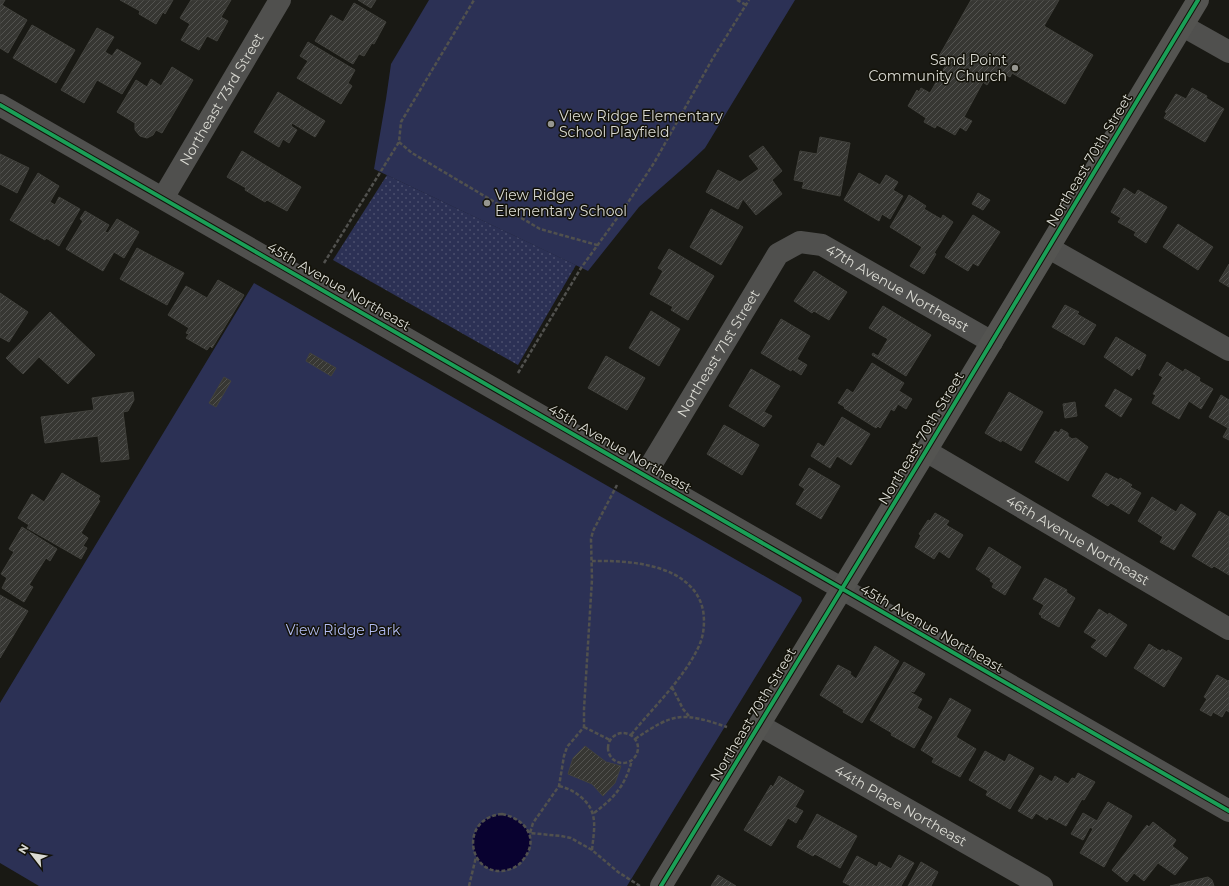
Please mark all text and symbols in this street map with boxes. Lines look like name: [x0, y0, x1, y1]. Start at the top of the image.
street label: Northeast 73rd Street: [175, 29, 268, 169]
place label: Sand Point Community Church: [868, 51, 1007, 85]
marker: Sand Point Community Church: [1010, 63, 1020, 73]
street label: Northeast 70th Street: [1042, 90, 1136, 230]
place label: View Ridge Elementary School Playfield: [559, 107, 723, 141]
marker: View Ridge Elementary School Playfield: [546, 119, 556, 129]
place label: View Ridge Elementary School: [495, 186, 627, 220]
marker: View Ridge Elementary School: [482, 198, 492, 208]
street label: 45th Avenue Northeast: [264, 238, 414, 335]
street label: 47th Avenue Northeast: [822, 240, 973, 336]
street label: Northeast 71st Street: [673, 286, 764, 420]
street label: Northeast 70th Street: [874, 368, 968, 508]
street label: 45th Avenue Northeast: [545, 400, 695, 497]
street label: 46th Avenue Northeast: [1003, 491, 1153, 589]
street label: 45th Avenue Northeast: [857, 580, 1007, 677]
park label: View Ridge Park: [286, 621, 401, 639]
street label: Northeast 70th Street: [706, 644, 800, 784]
street label: 44th Place Northeast: [831, 761, 970, 851]
north arrow: [12, 834, 52, 874]
text: N: [15, 841, 32, 856]

